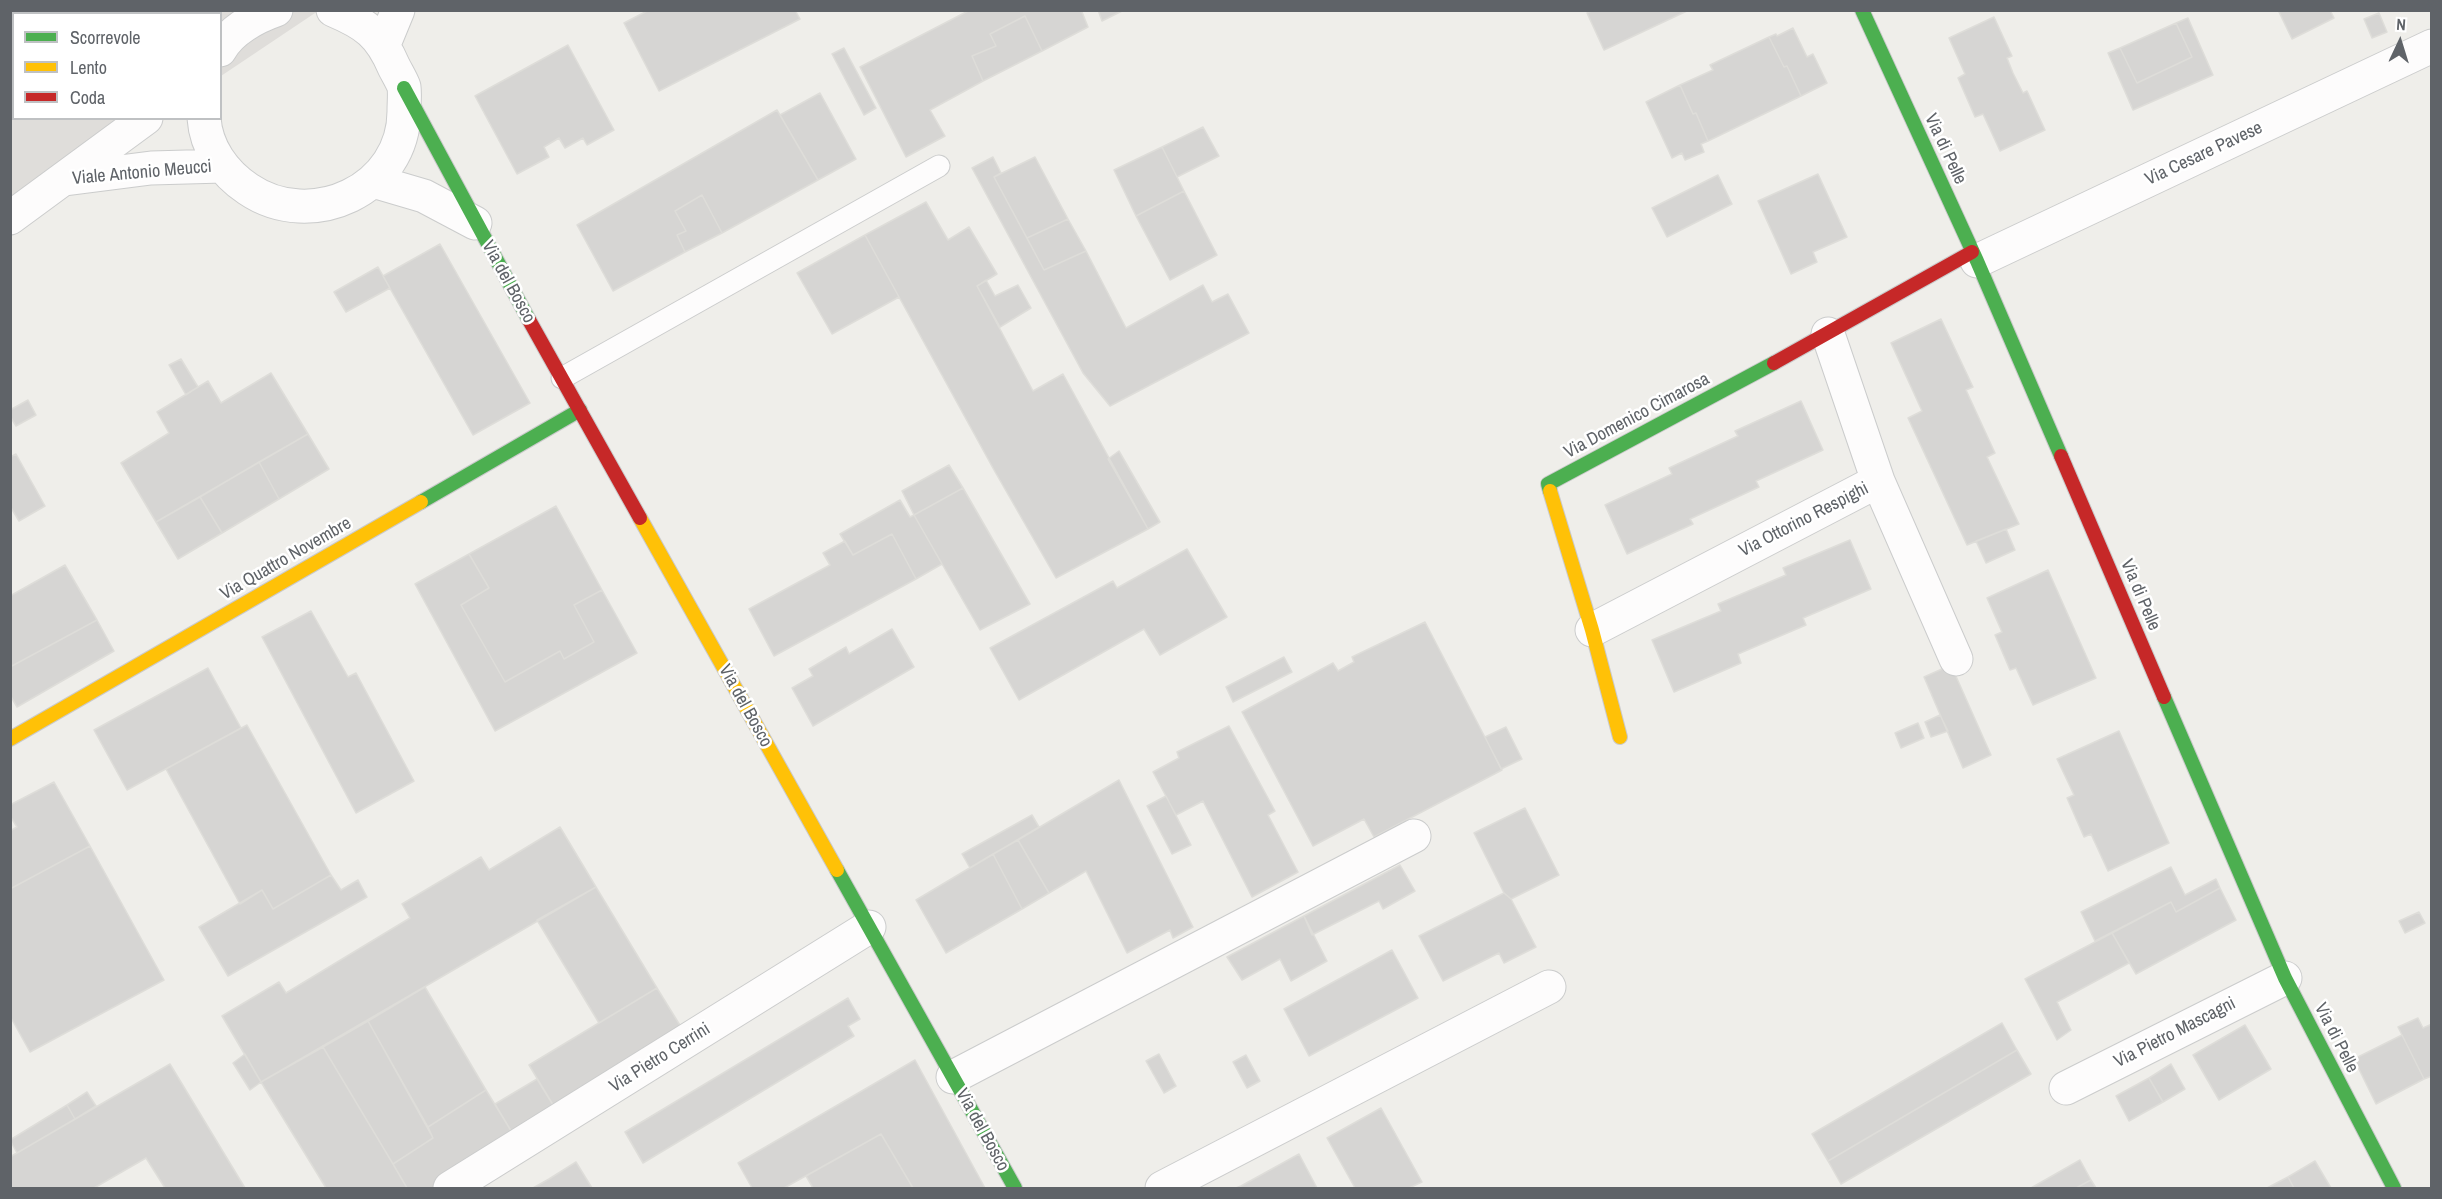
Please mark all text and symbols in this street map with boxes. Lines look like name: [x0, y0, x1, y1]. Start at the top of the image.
legend: [12, 12, 222, 120]
north arrow: [2370, 12, 2430, 72]
text: N: [2396, 13, 2407, 35]
text: Scorrevole: [70, 25, 141, 50]
text: Lento: [70, 55, 107, 80]
text: Coda: [70, 85, 105, 110]
street label: Via di Pelle: [1919, 110, 1971, 188]
street label: Via Cesare Pavese: [2142, 117, 2266, 191]
street label: Viale Antonio Meucci: [71, 156, 213, 190]
street label: Via del Bosco: [477, 237, 539, 327]
street label: Via Domenico Cimarosa: [1561, 369, 1713, 463]
street label: Via Ottorino Respighi: [1736, 478, 1872, 562]
street label: Via Quattro Novembre: [217, 513, 355, 605]
street label: Via di Pelle: [2115, 556, 2165, 634]
street label: Via del Bosco: [714, 661, 776, 751]
street label: Via Pietro Mascagni: [2111, 993, 2239, 1073]
street label: Via di Pelle: [2309, 1000, 2363, 1076]
street label: Via Pietro Cerrini: [606, 1018, 714, 1098]
street label: Via del Bosco: [951, 1085, 1013, 1175]

